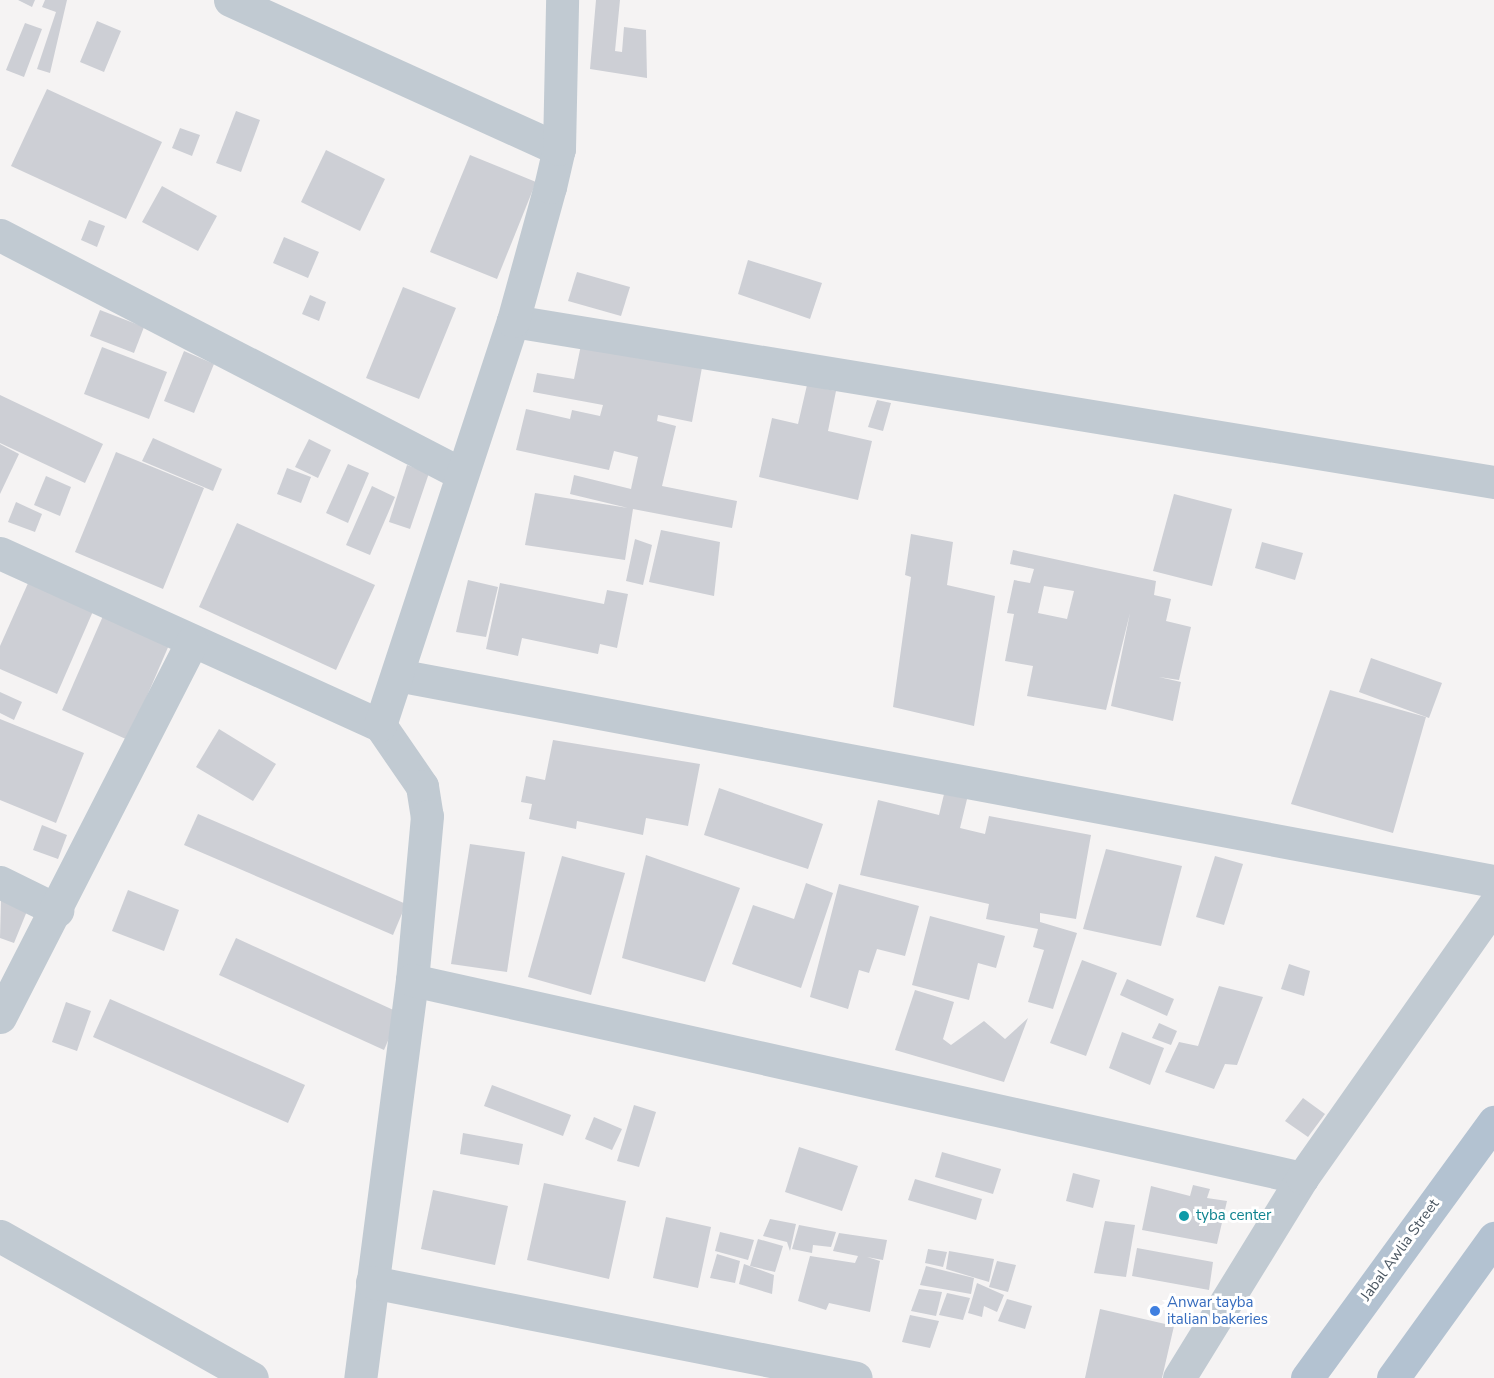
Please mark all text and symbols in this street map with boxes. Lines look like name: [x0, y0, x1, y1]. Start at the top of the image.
street label: Jabal Awlia Street: [1357, 1196, 1443, 1304]
place label: tyba center: [1196, 1207, 1271, 1225]
marker: tyba center: [1177, 1209, 1191, 1223]
place label: Anwar tayba italian bakeries: [1167, 1293, 1268, 1328]
marker: Anwar tayba italian bakeries: [1148, 1304, 1162, 1318]

